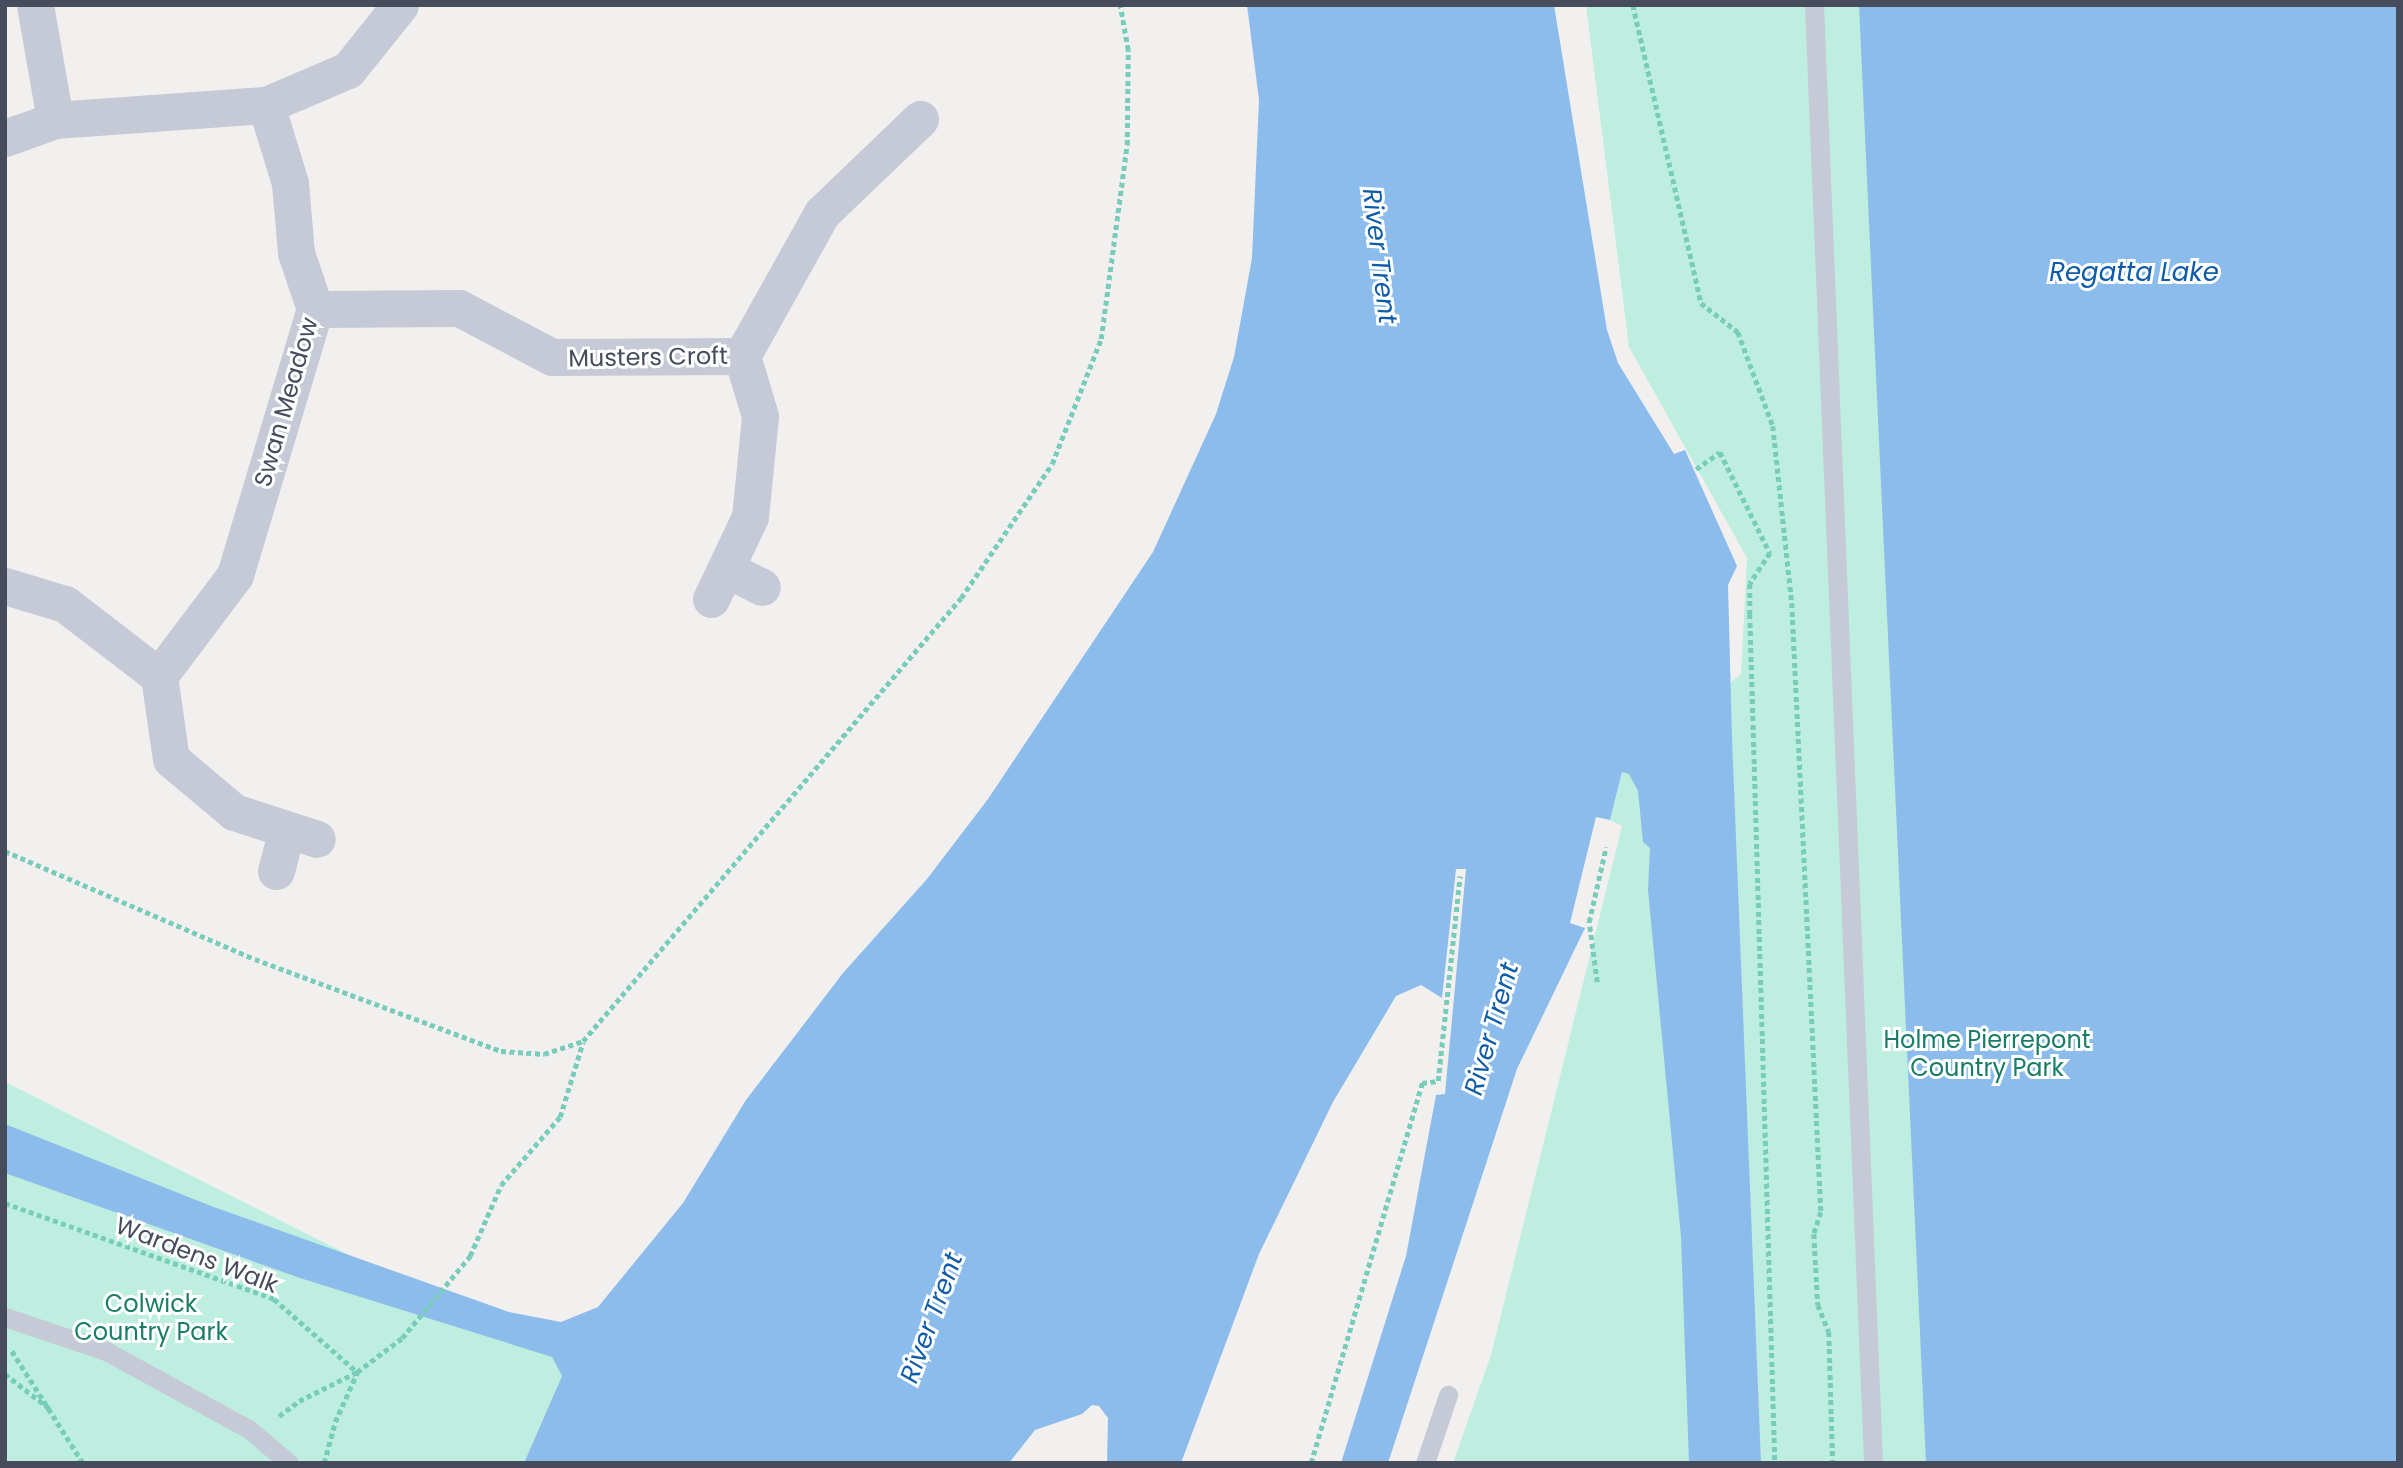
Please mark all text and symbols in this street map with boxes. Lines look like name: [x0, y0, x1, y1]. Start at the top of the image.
water label: River Trent: [1355, 186, 1403, 326]
water label: Regatta Lake: [2049, 257, 2219, 289]
street label: Swan Meadow: [248, 314, 324, 490]
street label: Musters Croft: [568, 341, 728, 373]
water label: River Trent: [1458, 959, 1526, 1099]
park label: Holme Pierrepont Country Park: [1883, 1026, 2091, 1082]
street label: Wardens Walk: [112, 1211, 282, 1299]
water label: River Trent: [894, 1249, 970, 1387]
park label: Colwick Country Park: [74, 1290, 228, 1346]

